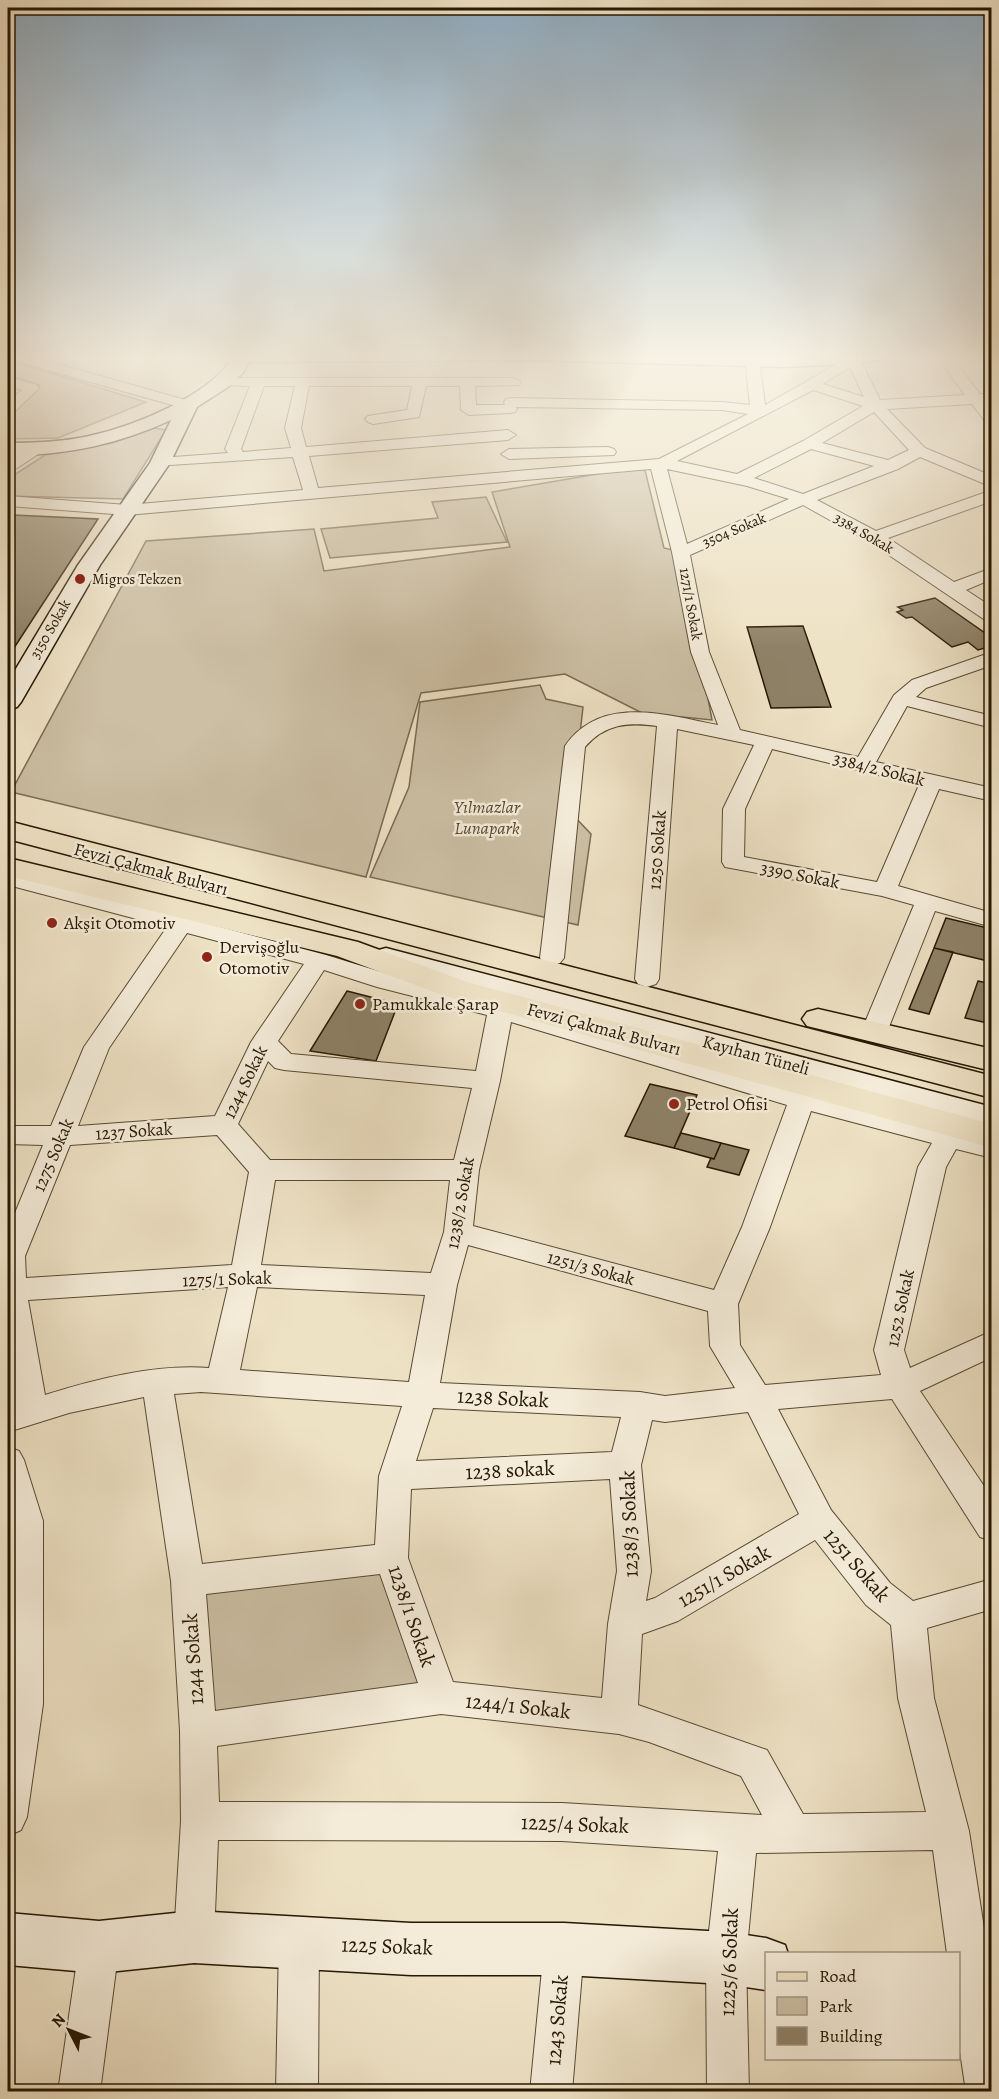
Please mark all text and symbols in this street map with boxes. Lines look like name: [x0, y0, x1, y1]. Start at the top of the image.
street label: 3504 Sokak: [699, 507, 769, 552]
street label: 3384 Sokak: [830, 508, 898, 558]
street label: 1271/1 Sokak: [675, 566, 707, 642]
place label: Migros Tekzen: [92, 569, 182, 589]
marker: Migros Tekzen: [73, 572, 87, 586]
street label: 3150 Sokak: [25, 595, 75, 662]
street label: 3384/2 Sokak: [831, 746, 928, 792]
park label: Yılmazlar Lunapark: [454, 795, 521, 840]
street label: 1250 Sokak: [642, 809, 672, 891]
street label: Fevzi Çakmak Bulvarı: [71, 837, 231, 901]
street label: 3390 Sokak: [758, 856, 842, 894]
place label: Akşit Otomotiv: [63, 911, 176, 935]
marker: Akşit Otomotiv: [45, 916, 59, 930]
place label: Dervişoğlu Otomotiv: [219, 935, 300, 980]
marker: Dervişoğlu Otomotiv: [200, 950, 214, 964]
place label: Pamukkale Şarap: [372, 992, 499, 1016]
marker: Pamukkale Şarap: [353, 997, 367, 1011]
street label: Fevzi Çakmak Bulvarı: [524, 997, 684, 1061]
street label: Kayıhan Tüneli: [700, 1029, 812, 1081]
street label: 1244 Sokak: [217, 1041, 273, 1123]
place label: Petrol Ofisi: [686, 1092, 768, 1116]
marker: Petrol Ofisi: [667, 1097, 681, 1111]
street label: 1275 Sokak: [27, 1115, 79, 1195]
street label: 1237 Sokak: [95, 1116, 173, 1146]
street label: 1238/2 Sokak: [440, 1155, 480, 1251]
street label: 1251/3 Sokak: [545, 1245, 637, 1291]
street label: 1275/1 Sokak: [182, 1265, 272, 1293]
street label: 1252 Sokak: [880, 1267, 920, 1349]
street label: 1238 Sokak: [457, 1382, 550, 1414]
street label: 1238 sokak: [465, 1454, 556, 1486]
street label: 1238/3 Sokak: [613, 1469, 645, 1578]
street label: 1251 Sokak: [817, 1522, 897, 1608]
street label: 1251/1 Sokak: [672, 1538, 776, 1614]
street label: 1238/1 Sokak: [382, 1561, 443, 1671]
street label: 1244 Sokak: [176, 1612, 210, 1706]
street label: 1244/1 Sokak: [464, 1687, 573, 1726]
street label: 1225/4 Sokak: [520, 1808, 630, 1840]
street label: 1225/6 Sokak: [713, 1907, 745, 2017]
street label: 1225 Sokak: [341, 1930, 434, 1962]
legend: [765, 1952, 960, 2060]
text: Road: [819, 1964, 857, 1988]
street label: 1243 Sokak: [539, 1973, 575, 2067]
text: Park: [819, 1994, 853, 2018]
north arrow: [39, 2000, 99, 2060]
text: N: [47, 2009, 71, 2032]
text: Building: [819, 2024, 883, 2048]

